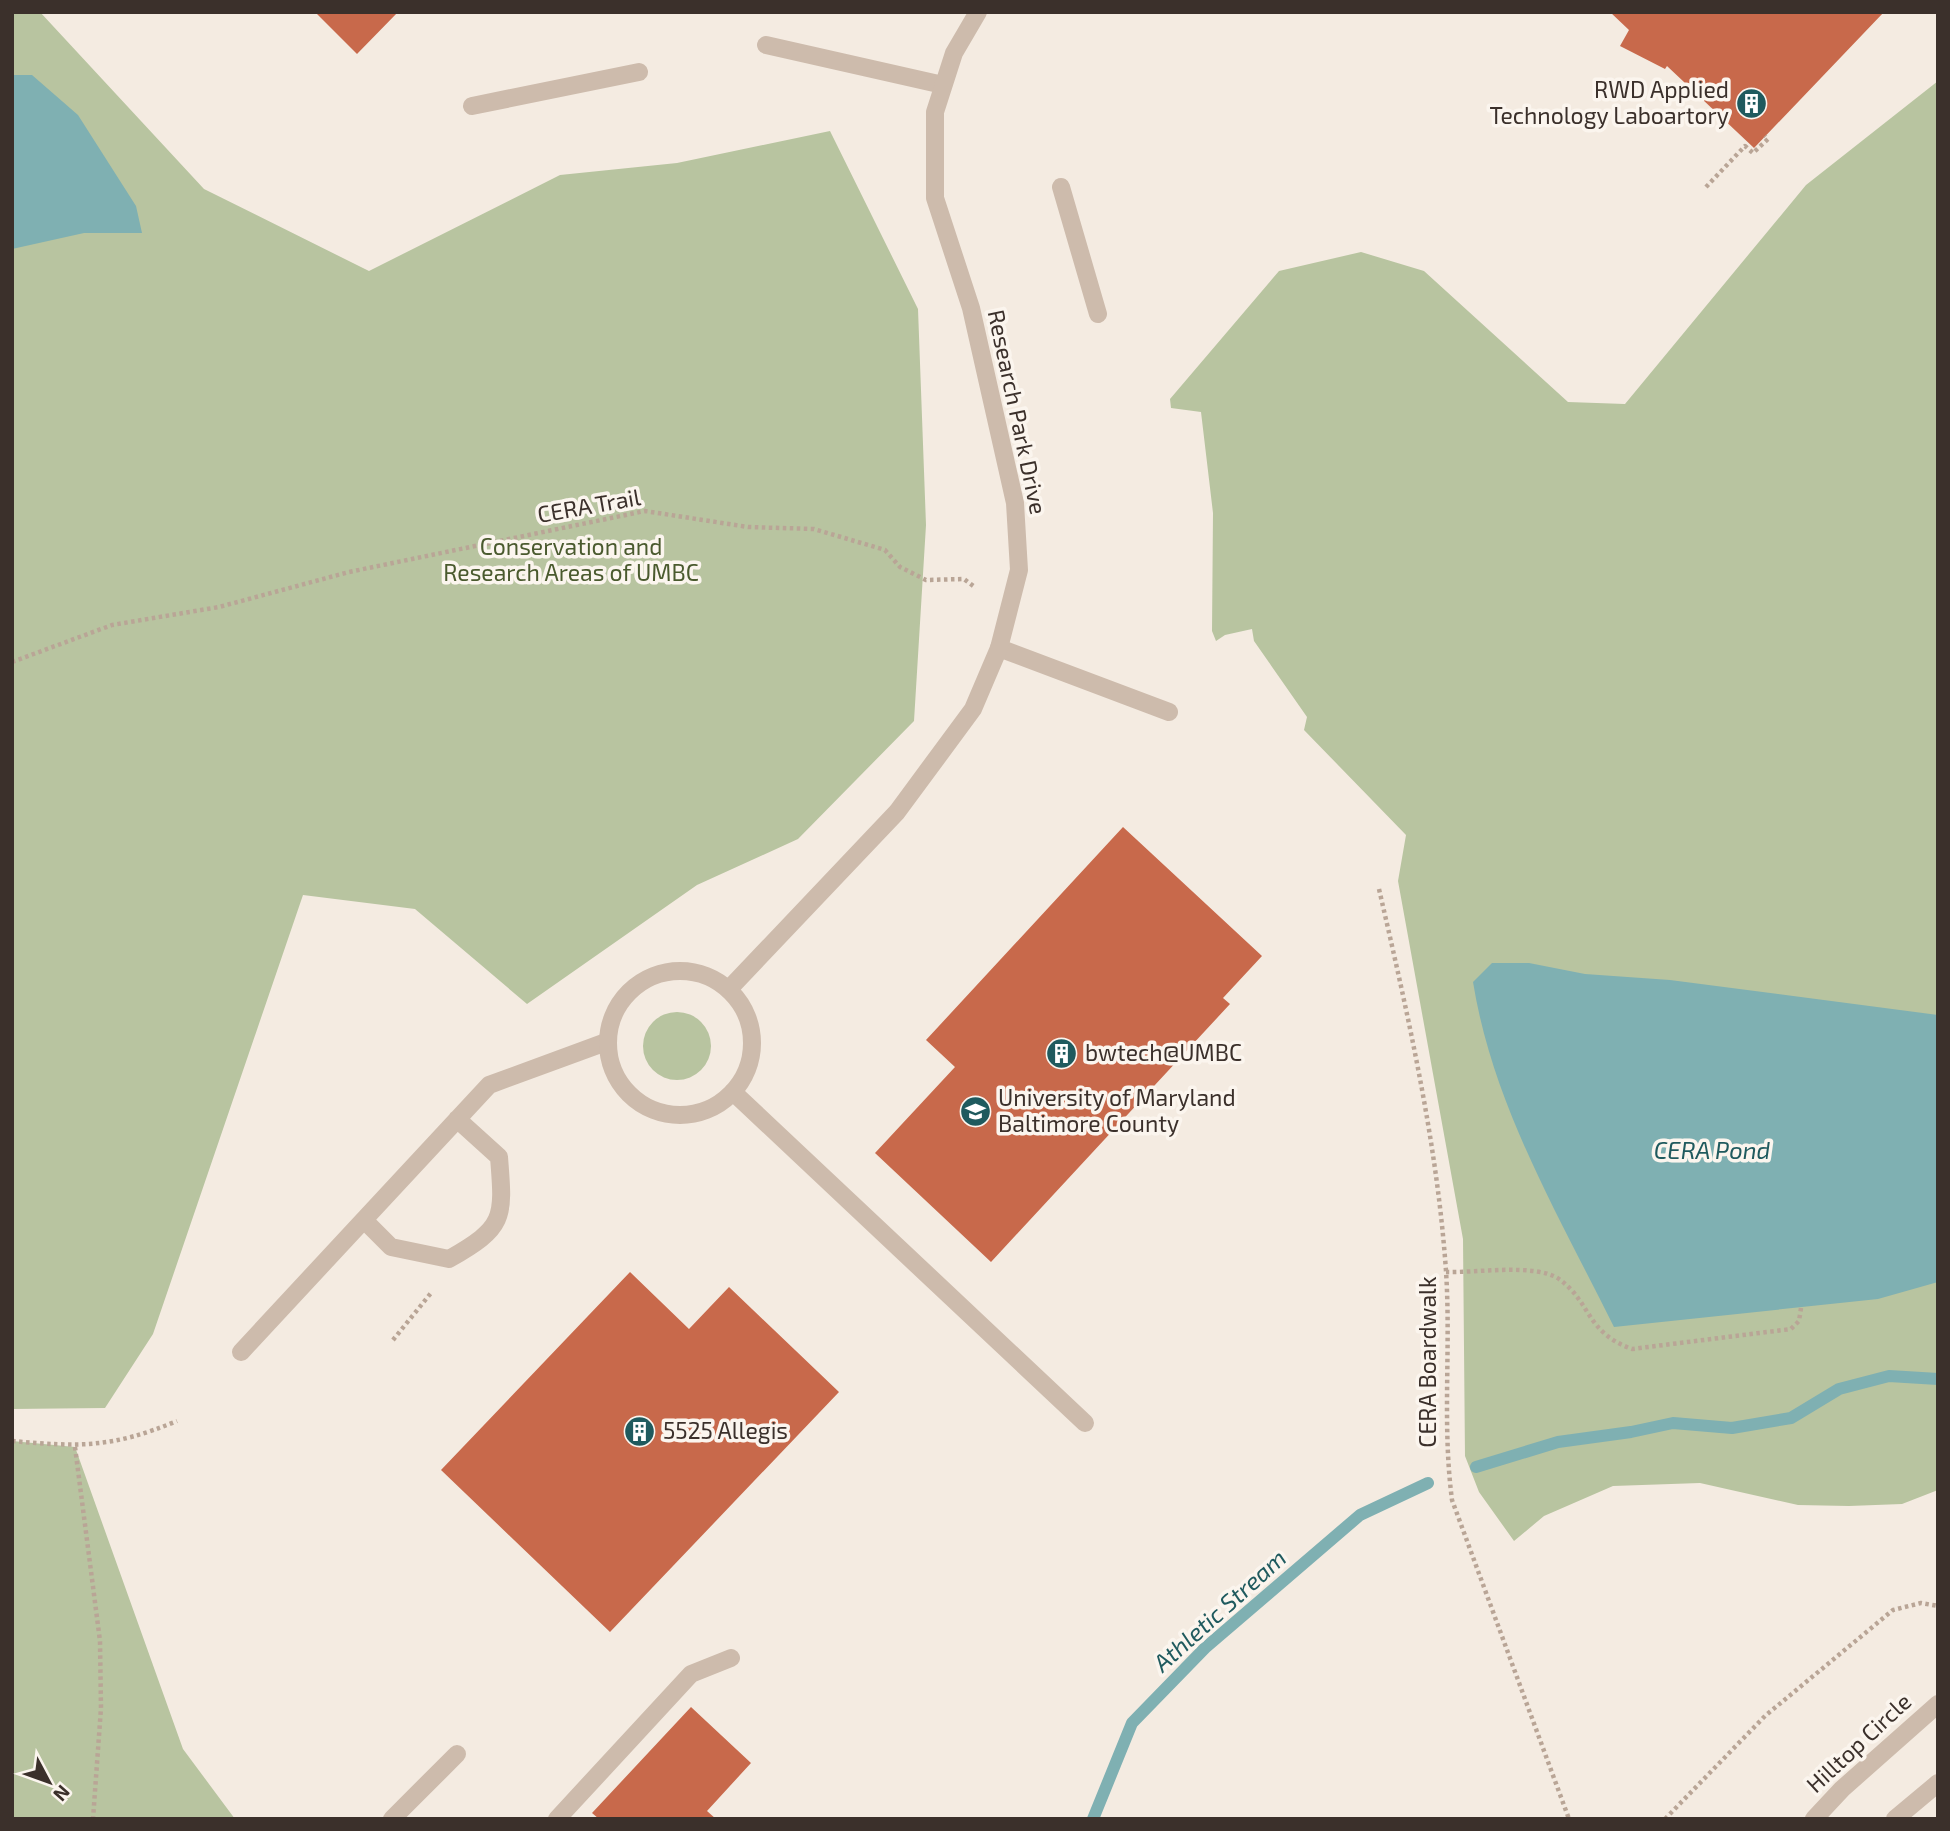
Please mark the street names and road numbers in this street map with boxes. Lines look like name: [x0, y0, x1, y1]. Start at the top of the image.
street label: Research Park Drive: [983, 307, 1053, 517]
street label: CERA Trail: [535, 482, 643, 528]
street label: CERA Boardwalk: [1413, 1276, 1441, 1448]
street label: Hilltop Circle: [1800, 1687, 1917, 1798]

